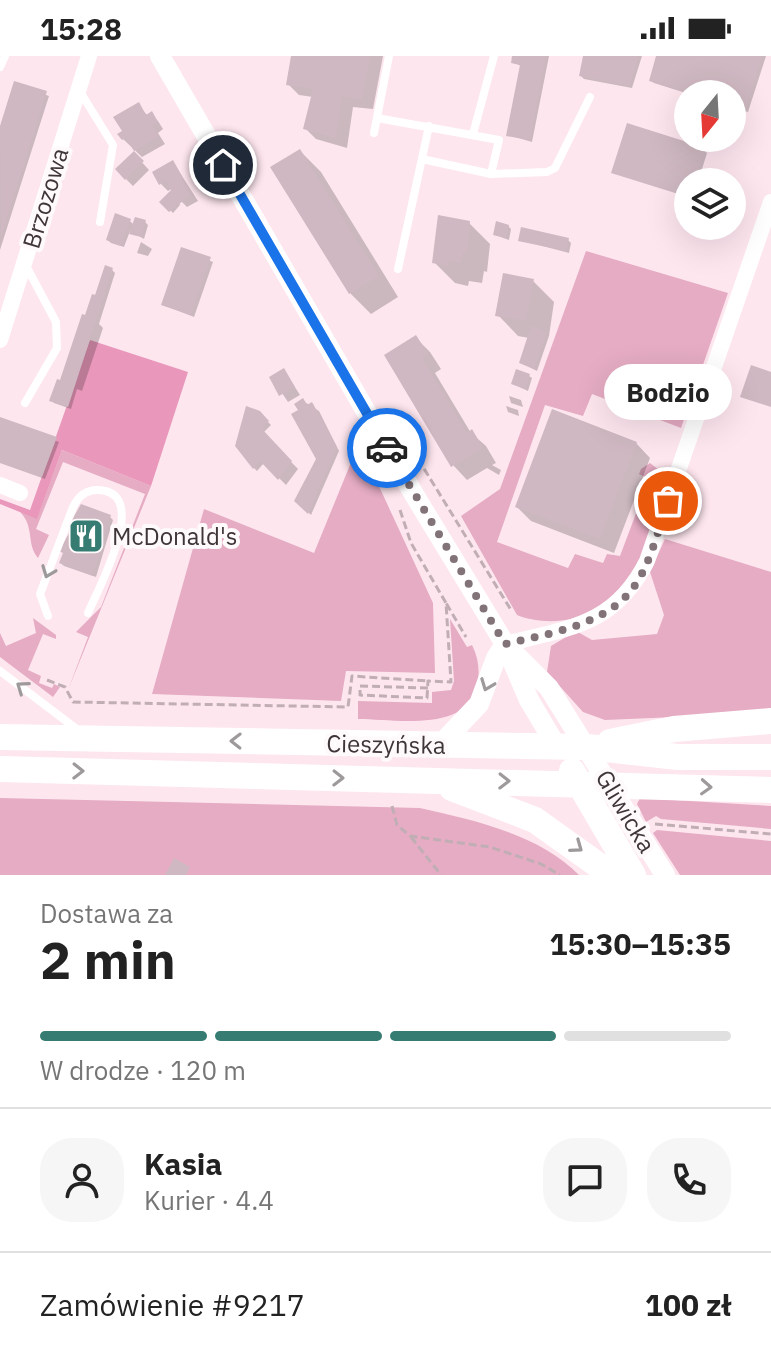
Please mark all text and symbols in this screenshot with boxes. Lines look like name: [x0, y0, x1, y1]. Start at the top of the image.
text: 15:28: [40, 9, 122, 48]
north arrow: [674, 80, 746, 152]
map controls: [674, 80, 746, 240]
pin: [189, 131, 257, 199]
street label: Brzozowa: [15, 143, 76, 252]
icon: home: [201, 143, 245, 187]
button: layers: [674, 168, 746, 240]
callout: Bodzio: [604, 365, 732, 421]
text: Bodzio: [626, 375, 710, 409]
courier: [347, 408, 427, 488]
icon: car: [365, 426, 409, 470]
pin: [634, 467, 702, 535]
icon: bag: [646, 479, 690, 523]
restaurant icon: McDonald's: [67, 517, 105, 555]
place label: McDonald's: [112, 520, 238, 552]
one-way arrow: [41, 564, 58, 578]
one-way arrow: [480, 677, 497, 691]
one-way arrow: [17, 682, 31, 696]
street label: Cieszyńska: [326, 727, 446, 761]
one-way arrow: [229, 732, 242, 750]
one-way arrow: [72, 763, 85, 780]
street label: Gliwicka: [589, 764, 663, 858]
one-way arrow: [332, 769, 345, 787]
one-way arrow: [498, 772, 511, 790]
one-way arrow: [700, 779, 713, 796]
one-way arrow: [568, 837, 582, 852]
text: Dostawa za: [40, 896, 173, 930]
text: 15:30–15:35: [550, 924, 731, 963]
text: 2 min: [40, 926, 176, 993]
text: W drodze · 120 m: [40, 1053, 246, 1087]
button: person: [40, 1138, 124, 1222]
button: chat: [543, 1138, 627, 1222]
button: phone: [647, 1138, 731, 1222]
text: Kasia: [144, 1144, 222, 1183]
text: Kurier · 4.4: [144, 1183, 274, 1217]
text: Zamówienie #9217: [40, 1285, 305, 1324]
text: 100 zł: [645, 1285, 731, 1324]

